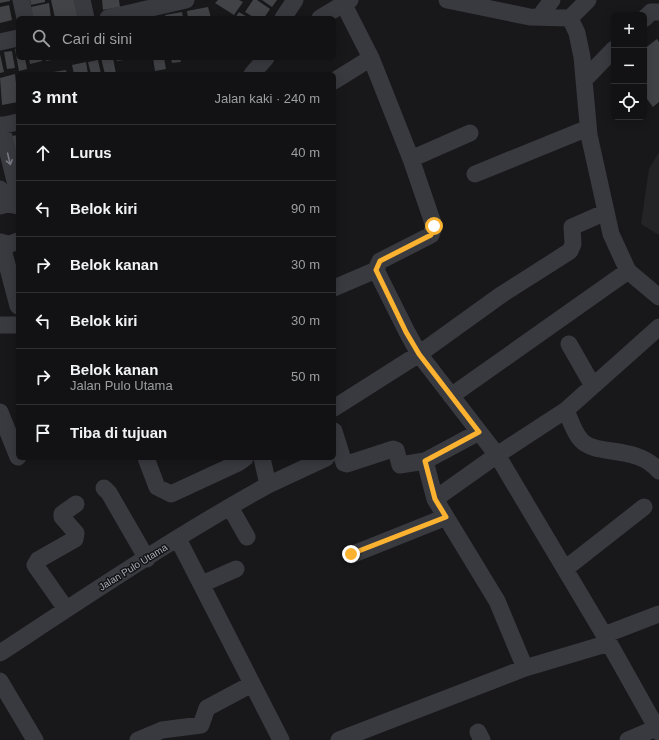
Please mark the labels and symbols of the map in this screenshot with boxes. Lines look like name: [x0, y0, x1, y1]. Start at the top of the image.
one-way arrow: [6, 153, 14, 166]
route start: [425, 217, 443, 235]
street label: Jalan Pulo Utama: [97, 541, 170, 593]
route end: [342, 545, 360, 563]

